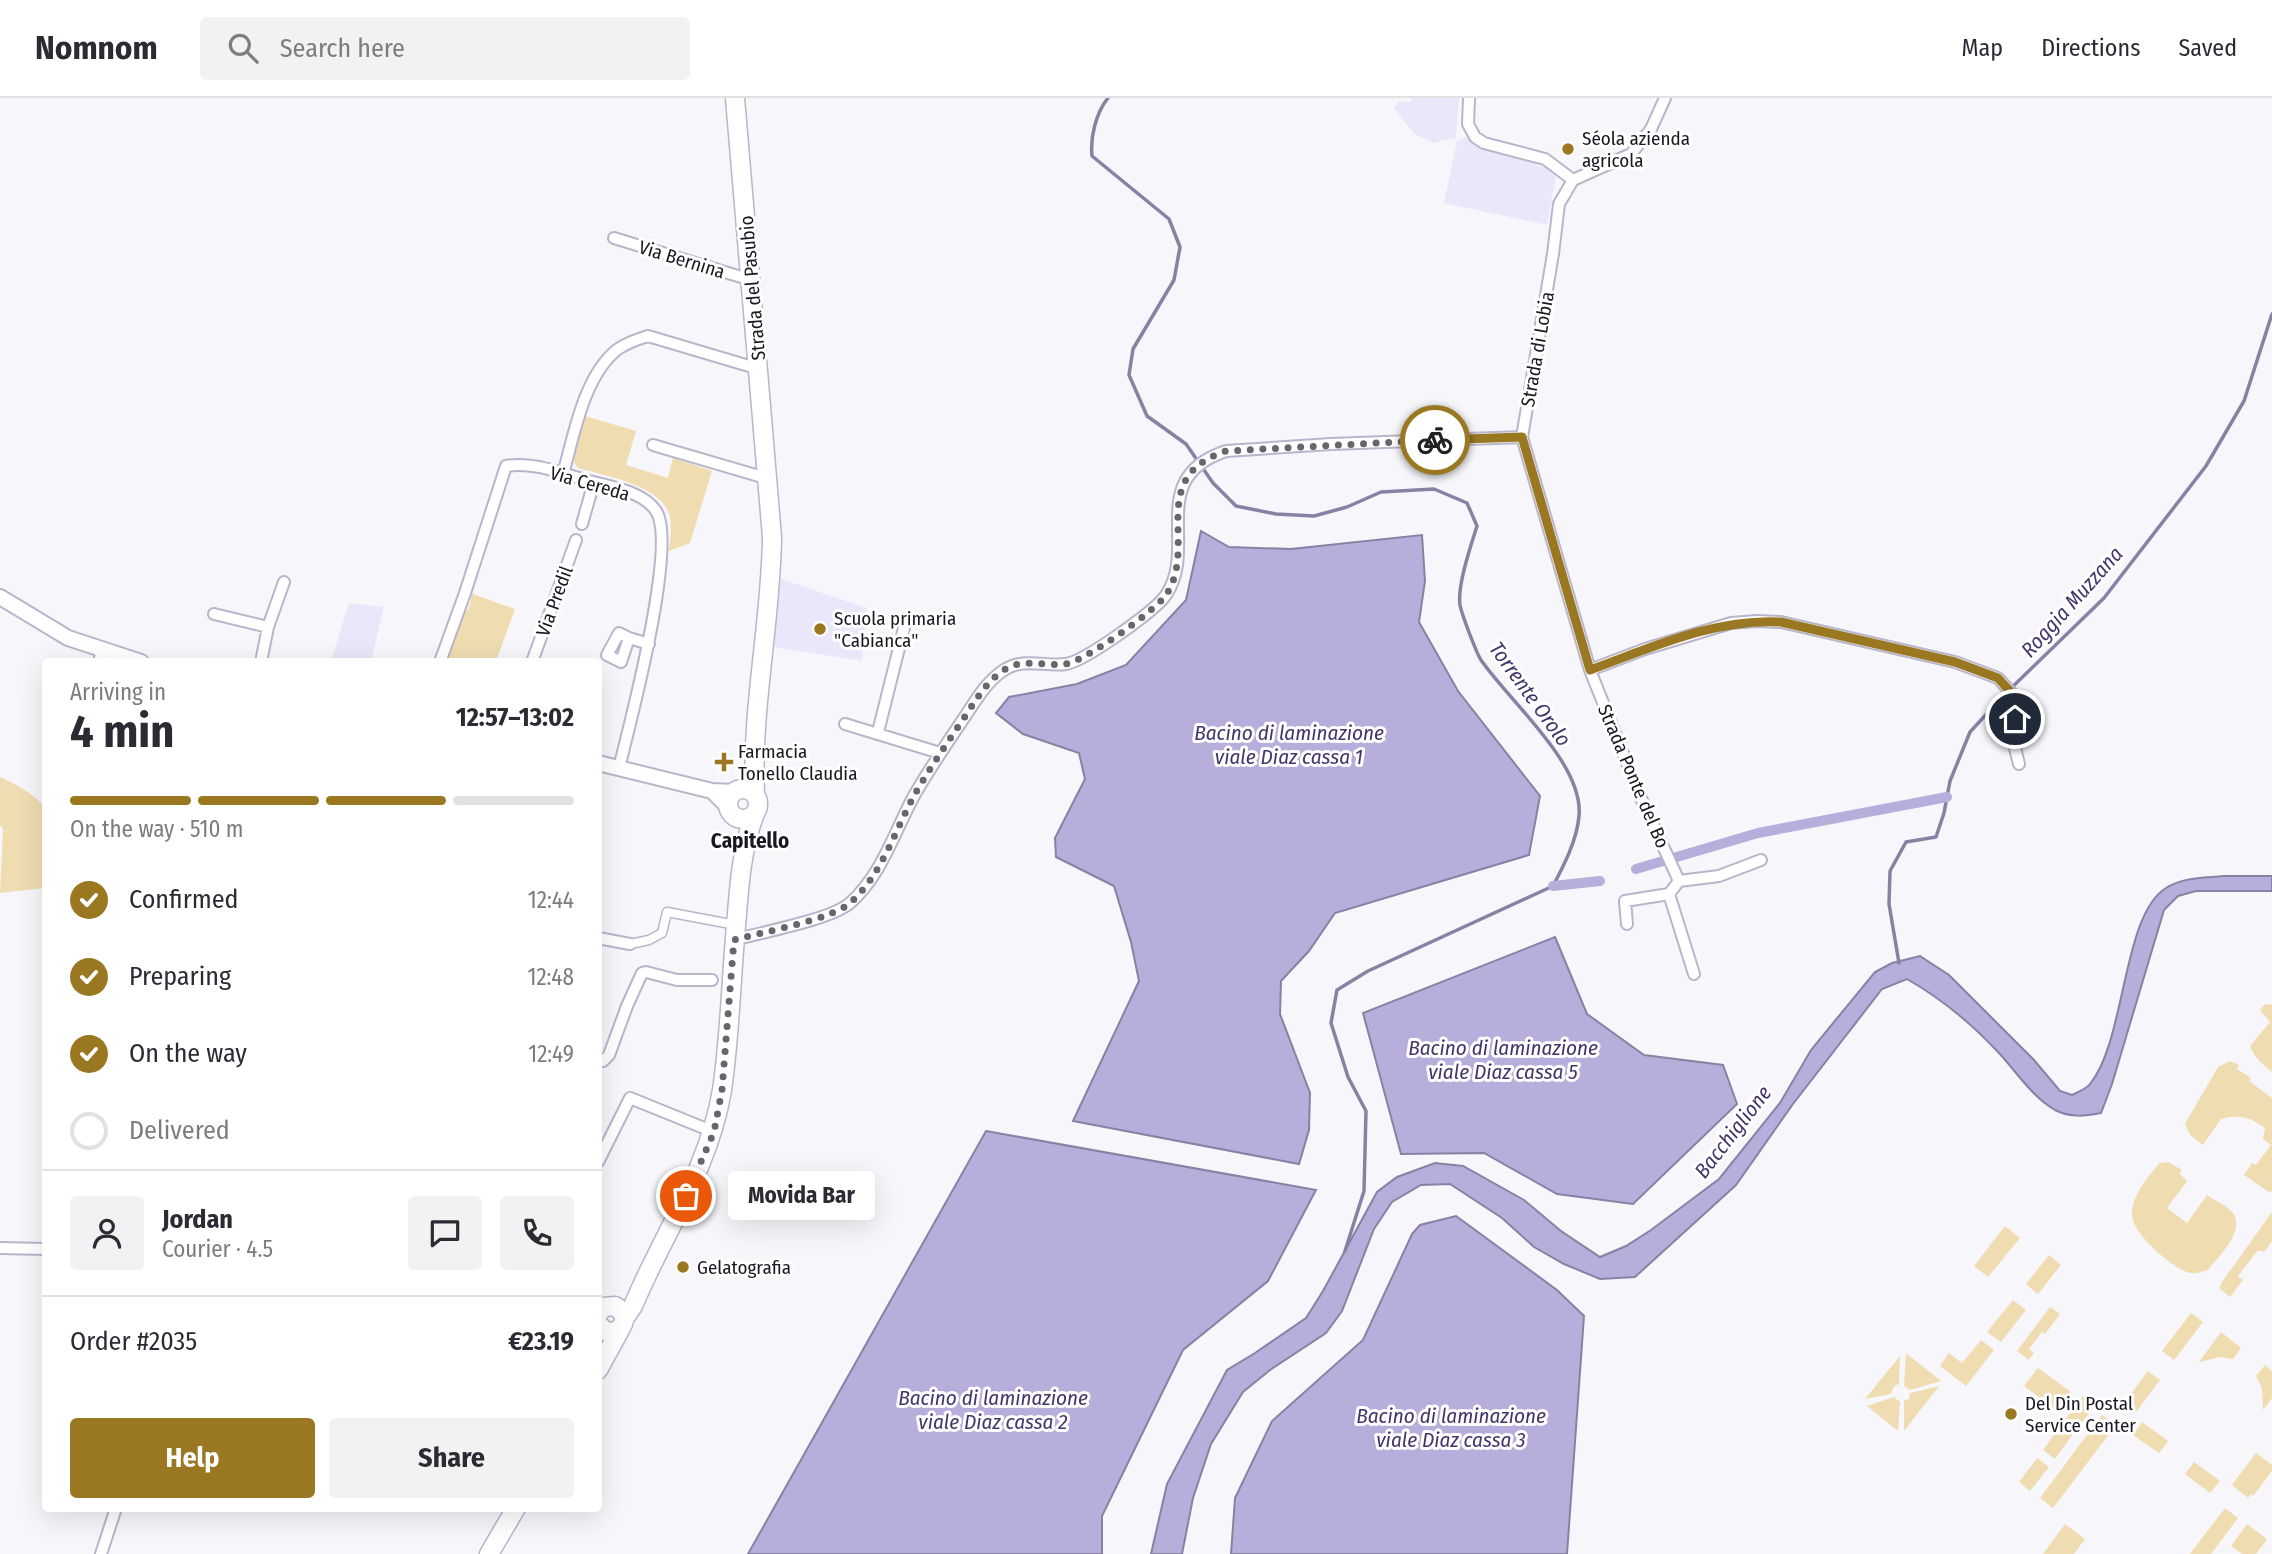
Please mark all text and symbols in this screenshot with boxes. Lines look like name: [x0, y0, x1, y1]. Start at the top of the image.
search box: [200, 17, 690, 80]
text: Nomnom: [35, 28, 158, 68]
icon: search: [224, 29, 262, 67]
text: Search here: [280, 33, 405, 64]
text: Map: [1962, 34, 2003, 62]
text: Directions: [2041, 34, 2140, 62]
text: Saved: [2178, 34, 2237, 62]
place label: Séola azienda agricola: [1582, 127, 1690, 172]
marker: Séola azienda agricola: [1560, 141, 1576, 157]
street label: Strada del Pasubio: [735, 215, 770, 361]
street label: Via Bernina: [636, 236, 728, 283]
street label: Strada di Lobia: [1516, 290, 1559, 408]
courier: [1400, 405, 1470, 475]
icon: bike: [1416, 421, 1454, 459]
street label: Via Cereda: [547, 461, 632, 506]
water label: Roggia Muzzana: [2016, 541, 2128, 663]
street label: Via Predil: [531, 563, 578, 640]
place label: Scuola primaria "Cabianca": [834, 607, 956, 652]
marker: Scuola primaria "Cabianca": [812, 621, 828, 637]
water label: Torrente Orolo: [1483, 637, 1577, 751]
text: Arriving in: [70, 678, 166, 706]
pin: [1985, 689, 2045, 749]
icon: home: [1996, 700, 2034, 738]
street label: Strada Ponte del Bo: [1593, 701, 1674, 851]
text: 12:57–13:02: [456, 702, 574, 733]
text: 4 min: [70, 704, 174, 759]
water label: Bacino di laminazione viale Diaz cassa 1: [1194, 720, 1384, 770]
place label: Farmacia Tonello Claudia: [738, 740, 857, 785]
marker: Farmacia Tonello Claudia: [716, 754, 732, 770]
text: On the way · 510 m: [70, 815, 244, 843]
district label: Capitello: [711, 828, 789, 854]
icon: check: [70, 881, 108, 919]
text: Confirmed: [129, 884, 239, 915]
text: 12:44: [528, 886, 574, 914]
icon: check: [70, 958, 108, 996]
text: Preparing: [129, 961, 231, 992]
text: 12:48: [527, 963, 574, 991]
icon: check: [70, 1035, 108, 1073]
water label: Bacino di laminazione viale Diaz cassa 5: [1408, 1035, 1598, 1085]
text: On the way: [129, 1038, 247, 1069]
text: 12:49: [528, 1040, 574, 1068]
water label: Bacchiglione: [1689, 1081, 1777, 1183]
text: Delivered: [129, 1115, 230, 1146]
pin: [656, 1166, 716, 1226]
callout: Movida Bar: [728, 1172, 875, 1220]
icon: bag: [667, 1177, 705, 1215]
text: Movida Bar: [748, 1181, 855, 1209]
button: person: [70, 1196, 144, 1270]
button: chat: [408, 1196, 482, 1270]
button: phone: [500, 1196, 574, 1270]
text: Jordan: [162, 1204, 233, 1235]
text: Courier · 4.5: [162, 1235, 273, 1263]
place label: Gelatografia: [697, 1256, 791, 1279]
marker: Gelatografia: [675, 1259, 691, 1275]
text: Order #2035: [70, 1326, 197, 1357]
text: €23.19: [508, 1326, 574, 1357]
water label: Bacino di laminazione viale Diaz cassa 2: [898, 1385, 1088, 1435]
place label: Del Din Postal Service Center: [2025, 1392, 2136, 1437]
water label: Bacino di laminazione viale Diaz cassa 3: [1356, 1403, 1546, 1453]
marker: Del Din Postal Service Center: [2003, 1406, 2019, 1422]
button: Help: [70, 1418, 315, 1498]
button: Share: [329, 1418, 574, 1498]

